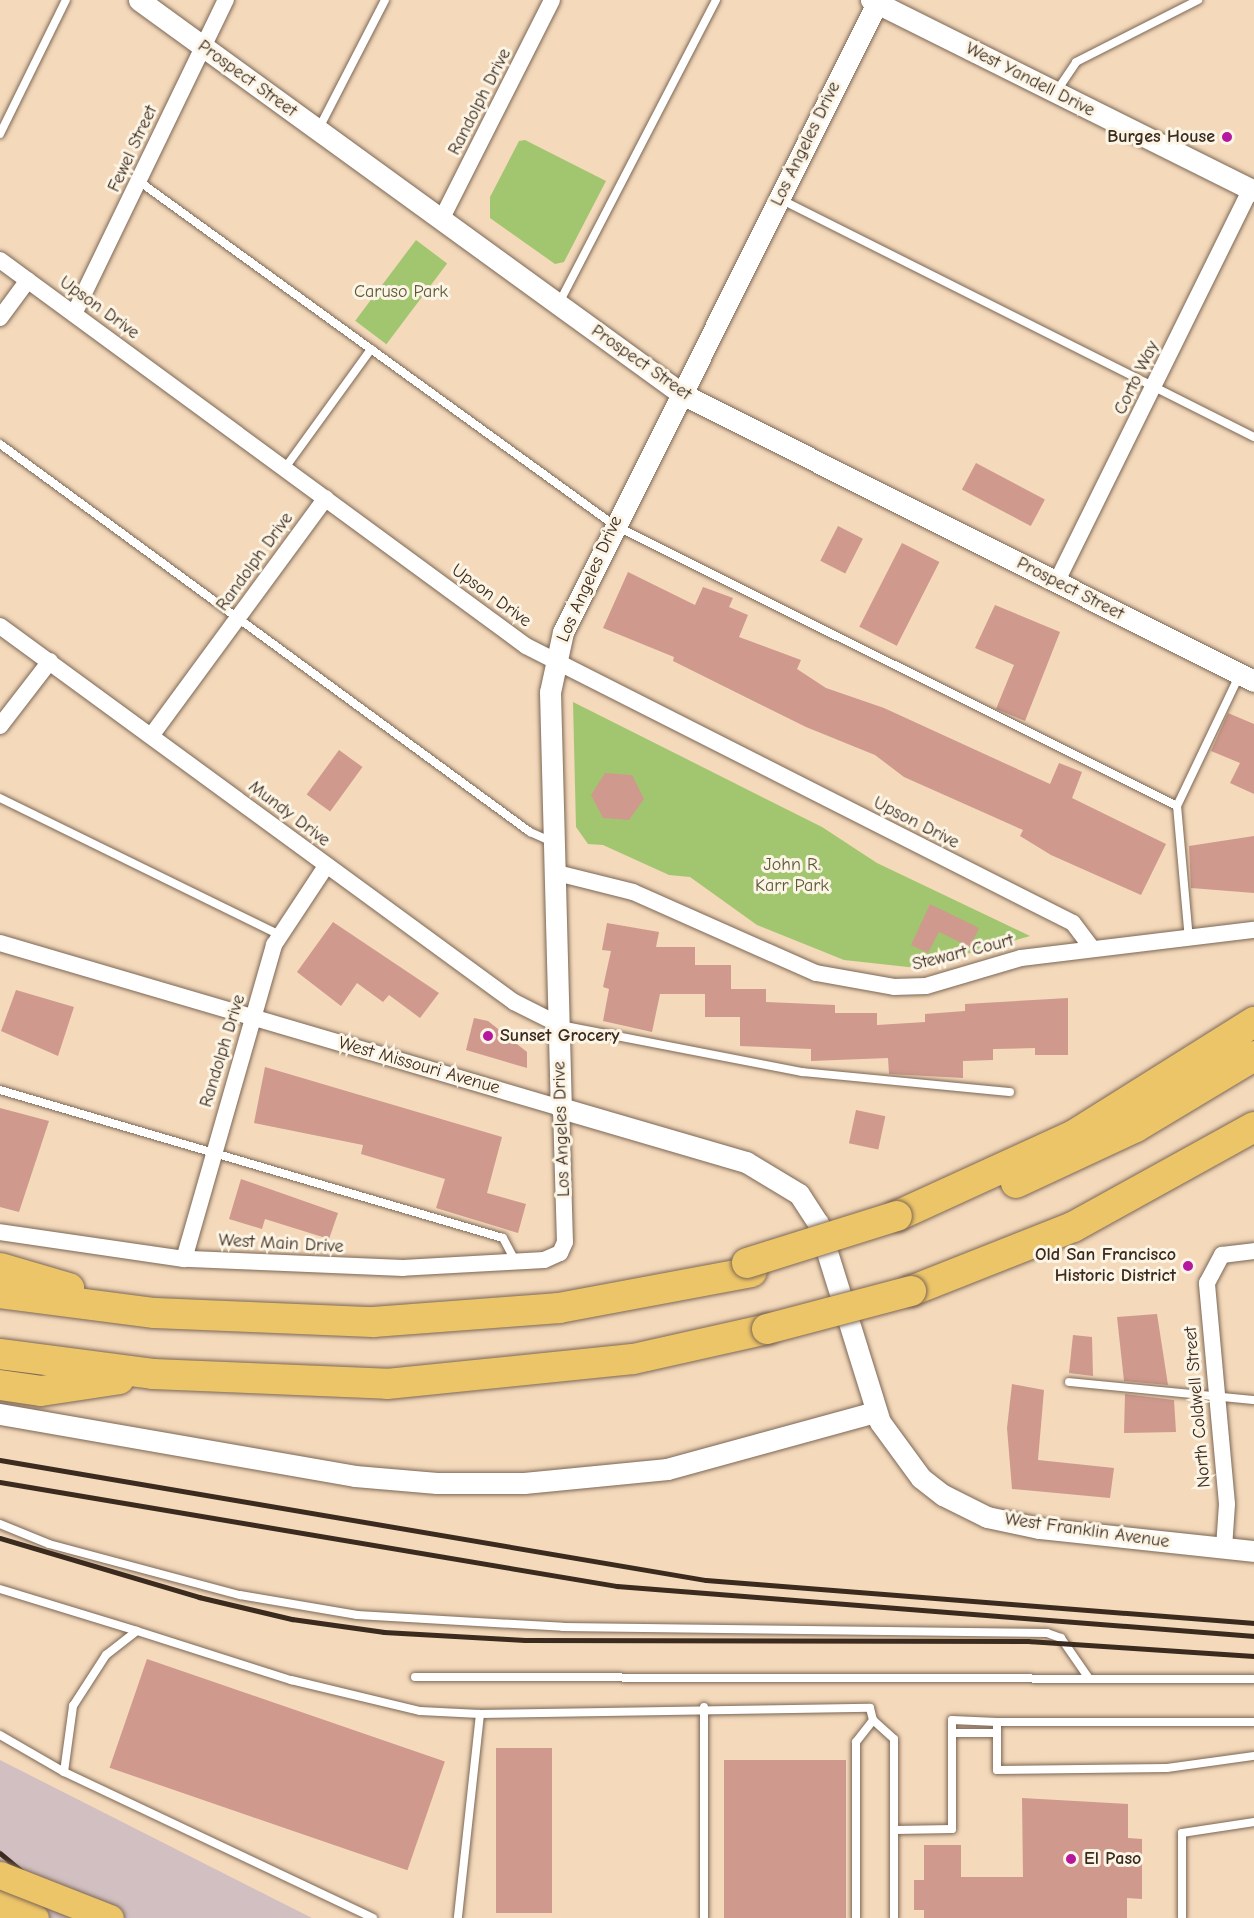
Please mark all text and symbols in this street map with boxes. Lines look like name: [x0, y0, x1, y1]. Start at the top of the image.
street label: Prospect Street: [193, 36, 301, 122]
street label: West Yandell Drive: [962, 38, 1098, 122]
street label: Randolph Drive: [444, 45, 516, 159]
street label: Los Angeles Drive: [767, 78, 845, 210]
street label: Fewel Street: [104, 102, 162, 196]
place label: Burges House: [1107, 126, 1215, 148]
marker: Burges House: [1220, 130, 1234, 144]
street label: Upson Drive: [55, 272, 143, 344]
park label: Caruso Park: [354, 281, 448, 303]
street label: Prospect Street: [587, 321, 695, 405]
street label: Corto Way: [1110, 337, 1164, 419]
street label: Randolph Drive: [212, 508, 298, 616]
street label: Los Angeles Drive: [553, 513, 627, 645]
street label: Prospect Street: [1013, 553, 1127, 625]
street label: Upson Drive: [447, 560, 535, 632]
street label: Mundy Drive: [244, 776, 334, 852]
street label: Upson Drive: [869, 792, 963, 854]
park label: John R. Karr Park: [755, 855, 829, 898]
street label: Stewart Court: [910, 930, 1016, 976]
street label: Randolph Drive: [196, 992, 250, 1110]
place label: Sunset Grocery: [500, 1025, 620, 1047]
marker: Sunset Grocery: [481, 1029, 495, 1043]
street label: West Missouri Avenue: [336, 1033, 502, 1099]
street label: Los Angeles Drive: [549, 1061, 575, 1197]
street label: West Main Drive: [218, 1230, 344, 1258]
place label: Old San Francisco Historic District: [1035, 1245, 1176, 1288]
marker: Old San Francisco Historic District: [1181, 1259, 1195, 1273]
street label: North Coldwell Street: [1180, 1325, 1216, 1489]
street label: West Franklin Avenue: [1003, 1509, 1171, 1553]
place label: El Paso: [1084, 1848, 1141, 1870]
marker: El Paso: [1062, 1850, 1080, 1868]

